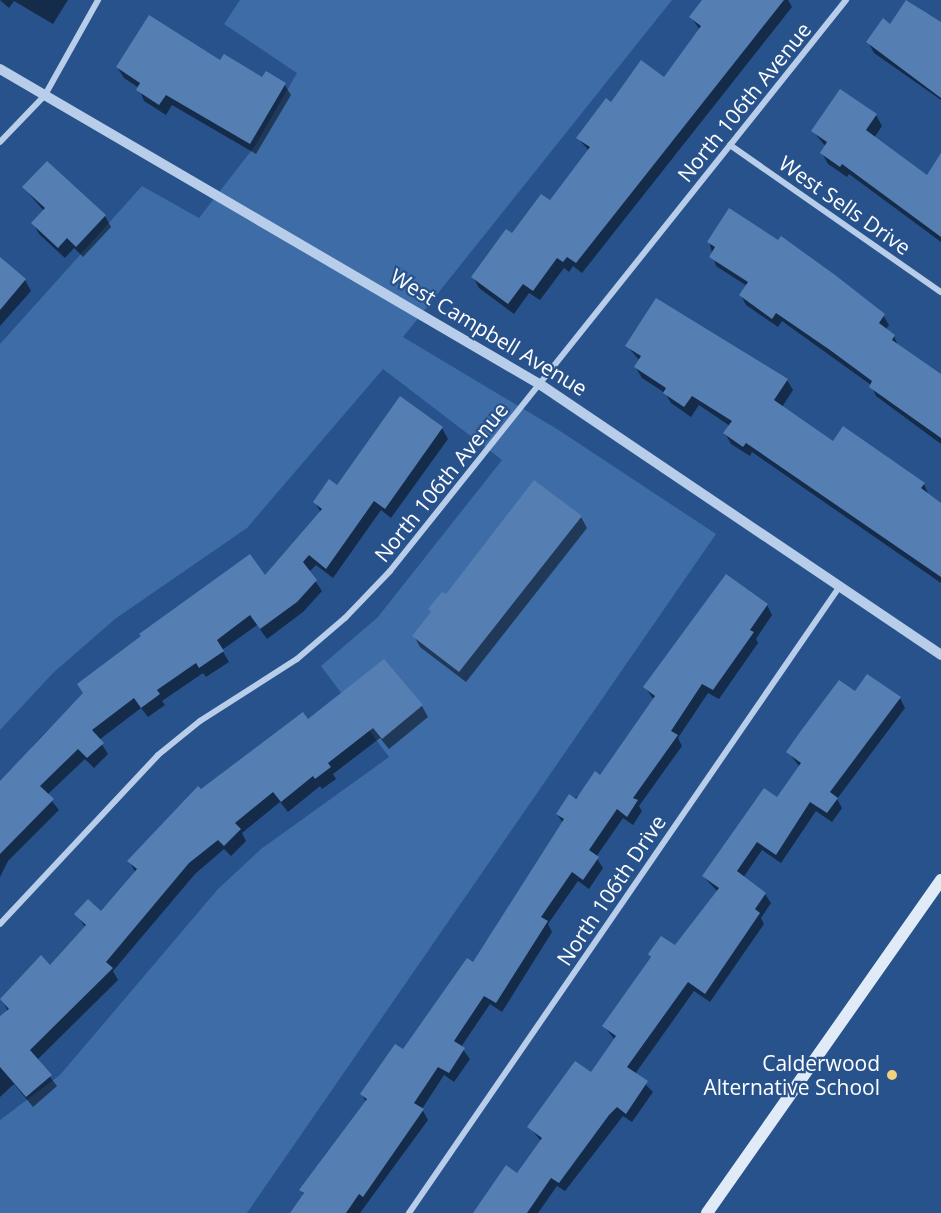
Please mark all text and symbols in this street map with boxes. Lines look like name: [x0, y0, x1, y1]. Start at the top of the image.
street label: North 106th Avenue: [672, 17, 816, 187]
street label: West Sells Drive: [774, 150, 916, 260]
street label: West Campbell Avenue: [386, 263, 592, 401]
street label: North 106th Avenue: [369, 397, 513, 567]
street label: North 106th Drive: [551, 810, 671, 970]
place label: Calderwood Alternative School: [703, 1050, 880, 1100]
marker: Calderwood Alternative School: [885, 1068, 899, 1082]

